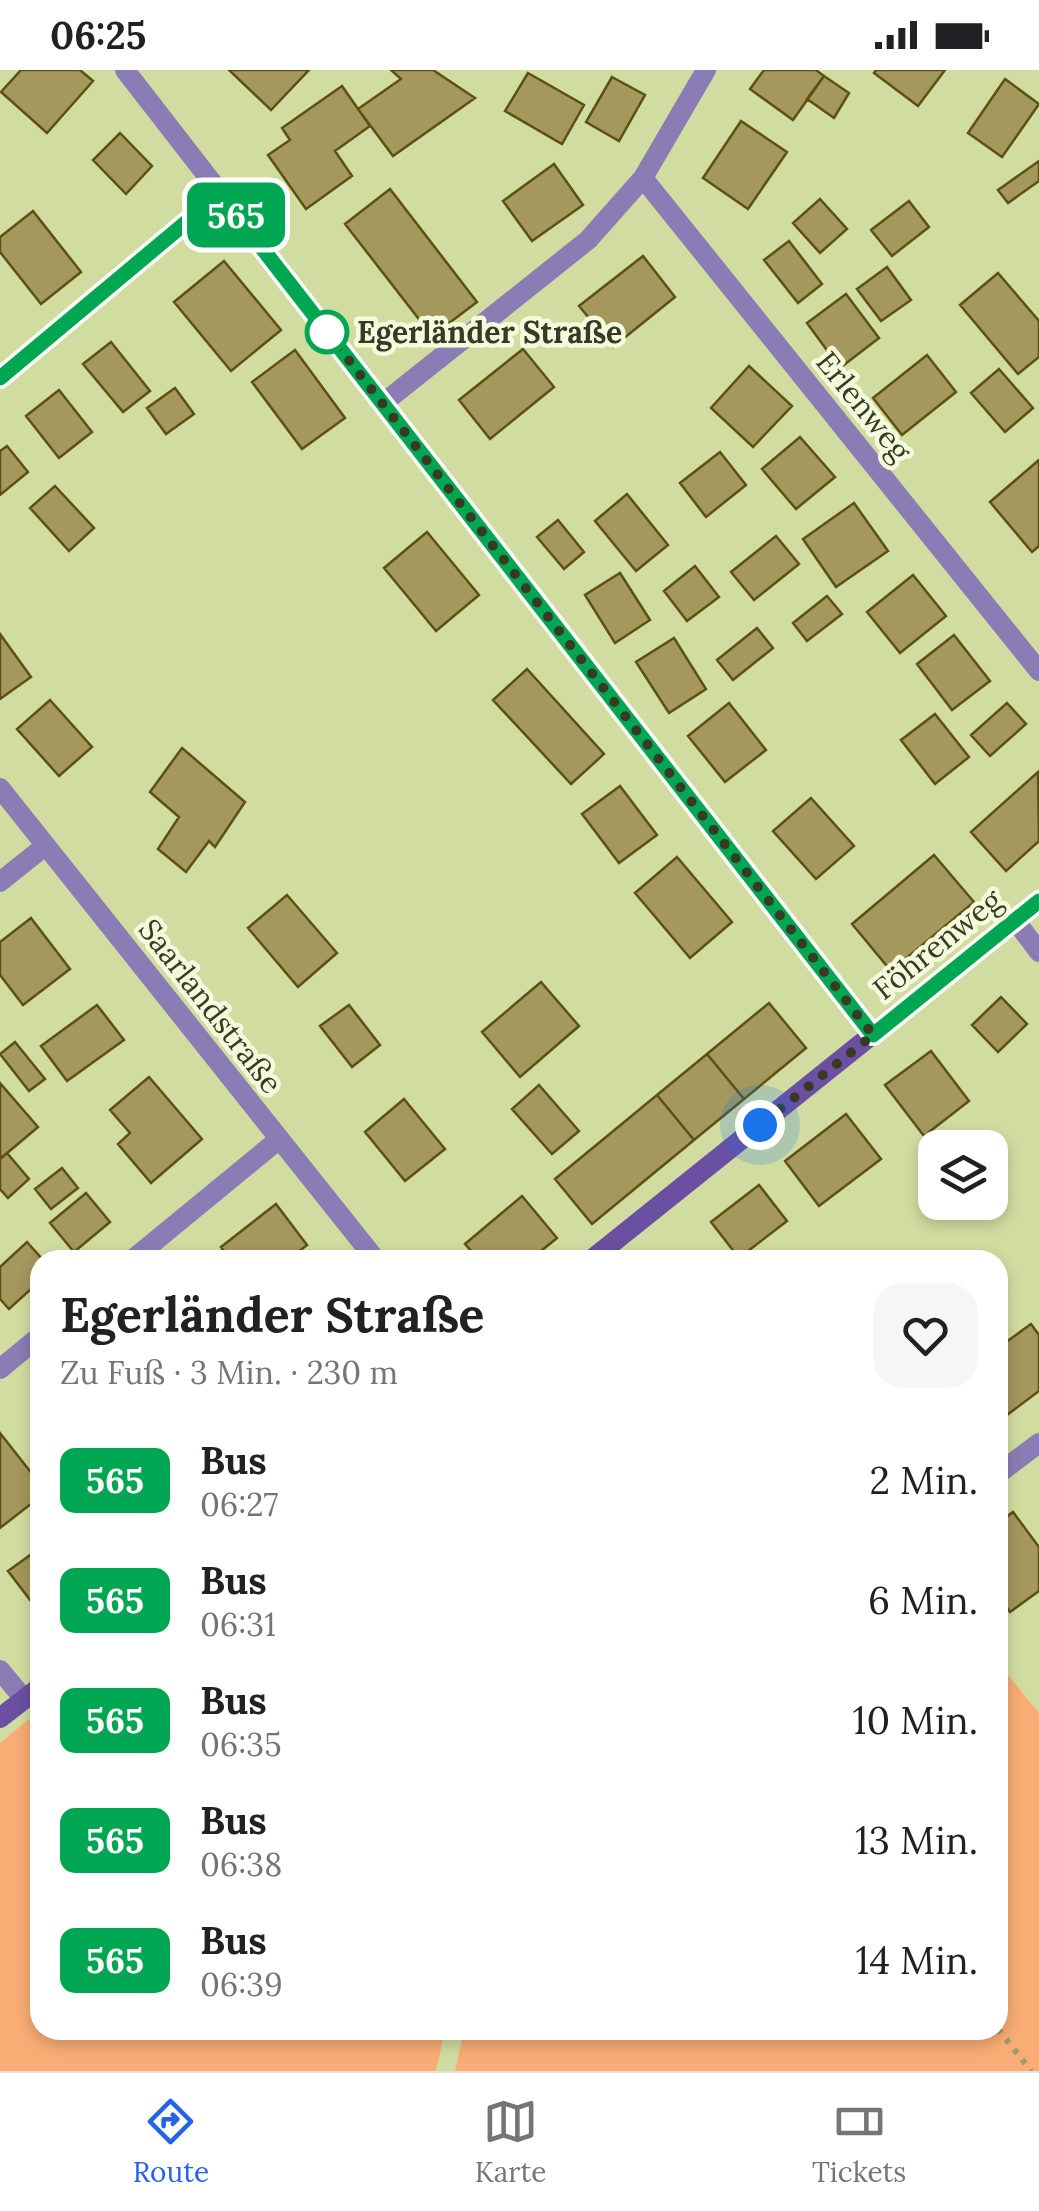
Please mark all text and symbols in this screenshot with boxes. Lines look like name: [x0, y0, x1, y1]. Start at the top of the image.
text: 06:25: [50, 11, 146, 59]
line badge: 565: [178, 182, 294, 248]
text: 565: [207, 193, 265, 238]
marker: Egerländer Straße: [306, 311, 348, 353]
place label: Egerländer Straße: [357, 313, 622, 352]
street label: Erlenweg: [807, 343, 921, 470]
street label: Föhrenweg: [865, 880, 1011, 1008]
street label: Saarlandstraße: [131, 911, 291, 1101]
your location: [735, 1100, 785, 1150]
map controls: [918, 1130, 1008, 1220]
button: layers: [918, 1130, 1008, 1220]
button: heart: [873, 1283, 978, 1388]
text: Egerländer Straße: [60, 1284, 484, 1345]
text: Zu Fuß · 3 Min. · 230 m: [60, 1352, 398, 1393]
text: Bus: [200, 1436, 267, 1484]
text: 2 Min.: [870, 1456, 978, 1504]
text: 565: [86, 1458, 144, 1503]
text: 06:27: [200, 1484, 278, 1525]
text: Bus: [200, 1556, 267, 1604]
text: 6 Min.: [868, 1576, 978, 1624]
text: 565: [86, 1578, 144, 1623]
text: 06:31: [200, 1604, 276, 1645]
text: Bus: [200, 1676, 267, 1724]
text: 10 Min.: [853, 1696, 978, 1744]
text: 565: [86, 1698, 144, 1743]
text: 06:35: [200, 1724, 282, 1765]
text: Bus: [200, 1796, 267, 1844]
text: 13 Min.: [855, 1816, 978, 1864]
text: 565: [86, 1818, 144, 1863]
text: 06:38: [200, 1844, 282, 1885]
text: Bus: [200, 1916, 267, 1964]
text: 14 Min.: [856, 1936, 978, 1984]
text: 565: [86, 1938, 144, 1983]
text: 06:39: [200, 1964, 283, 2005]
tab: Route: [133, 2094, 209, 2190]
tab: Karte: [475, 2094, 547, 2190]
tab: Tickets: [812, 2094, 906, 2190]

